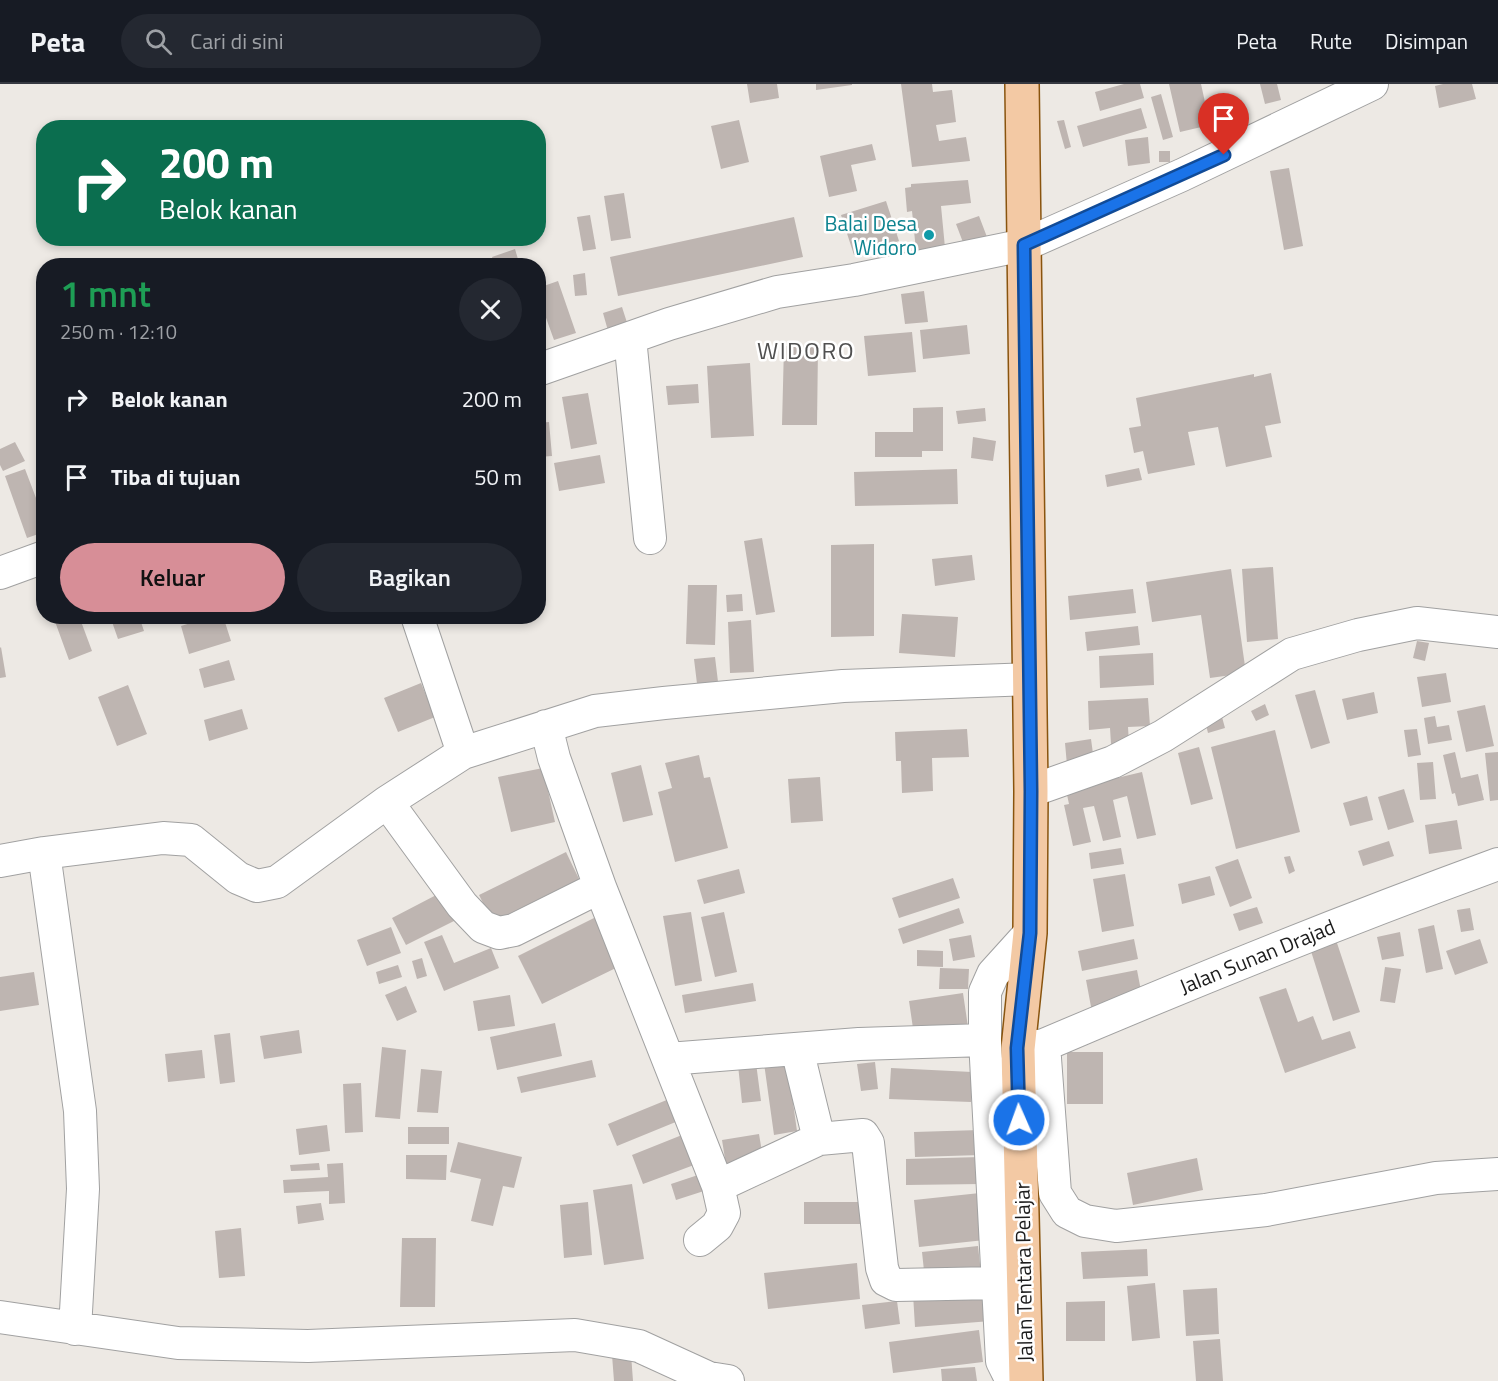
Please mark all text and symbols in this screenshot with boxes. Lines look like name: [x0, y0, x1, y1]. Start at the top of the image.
search box: [121, 14, 541, 68]
text: Peta: [30, 20, 85, 63]
text: Cari di sini: [190, 24, 284, 58]
icon: search: [142, 25, 175, 58]
text: Peta: [1236, 25, 1277, 57]
text: Rute: [1310, 25, 1352, 57]
text: Disimpan: [1385, 25, 1468, 57]
pin: [1198, 93, 1249, 155]
icon: arrive: [1207, 102, 1240, 135]
text: 200 m: [159, 130, 274, 194]
icon: right: [60, 144, 138, 222]
text: Belok kanan: [159, 188, 298, 229]
place label: Balai Desa Widoro: [825, 207, 917, 263]
marker: Balai Desa Widoro: [922, 228, 936, 242]
text: 1 mnt: [60, 266, 151, 321]
button: close: [459, 278, 522, 341]
text: 250 m · 12:10: [60, 316, 177, 347]
district label: WIDORO: [757, 332, 855, 368]
text: Belok kanan: [111, 382, 228, 416]
text: 200 m: [462, 382, 522, 416]
icon: right: [60, 383, 93, 416]
text: Tiba di tujuan: [111, 460, 240, 494]
text: 50 m: [474, 460, 522, 494]
icon: arrive: [60, 461, 93, 494]
button: Keluar: [60, 543, 285, 612]
button: Bagikan: [297, 543, 522, 612]
street label: Jalan Sunan Drajad: [1174, 910, 1340, 1002]
position arrow: [987, 1088, 1051, 1152]
street label: Jalan Tentara Pelajar: [1005, 1182, 1041, 1362]

